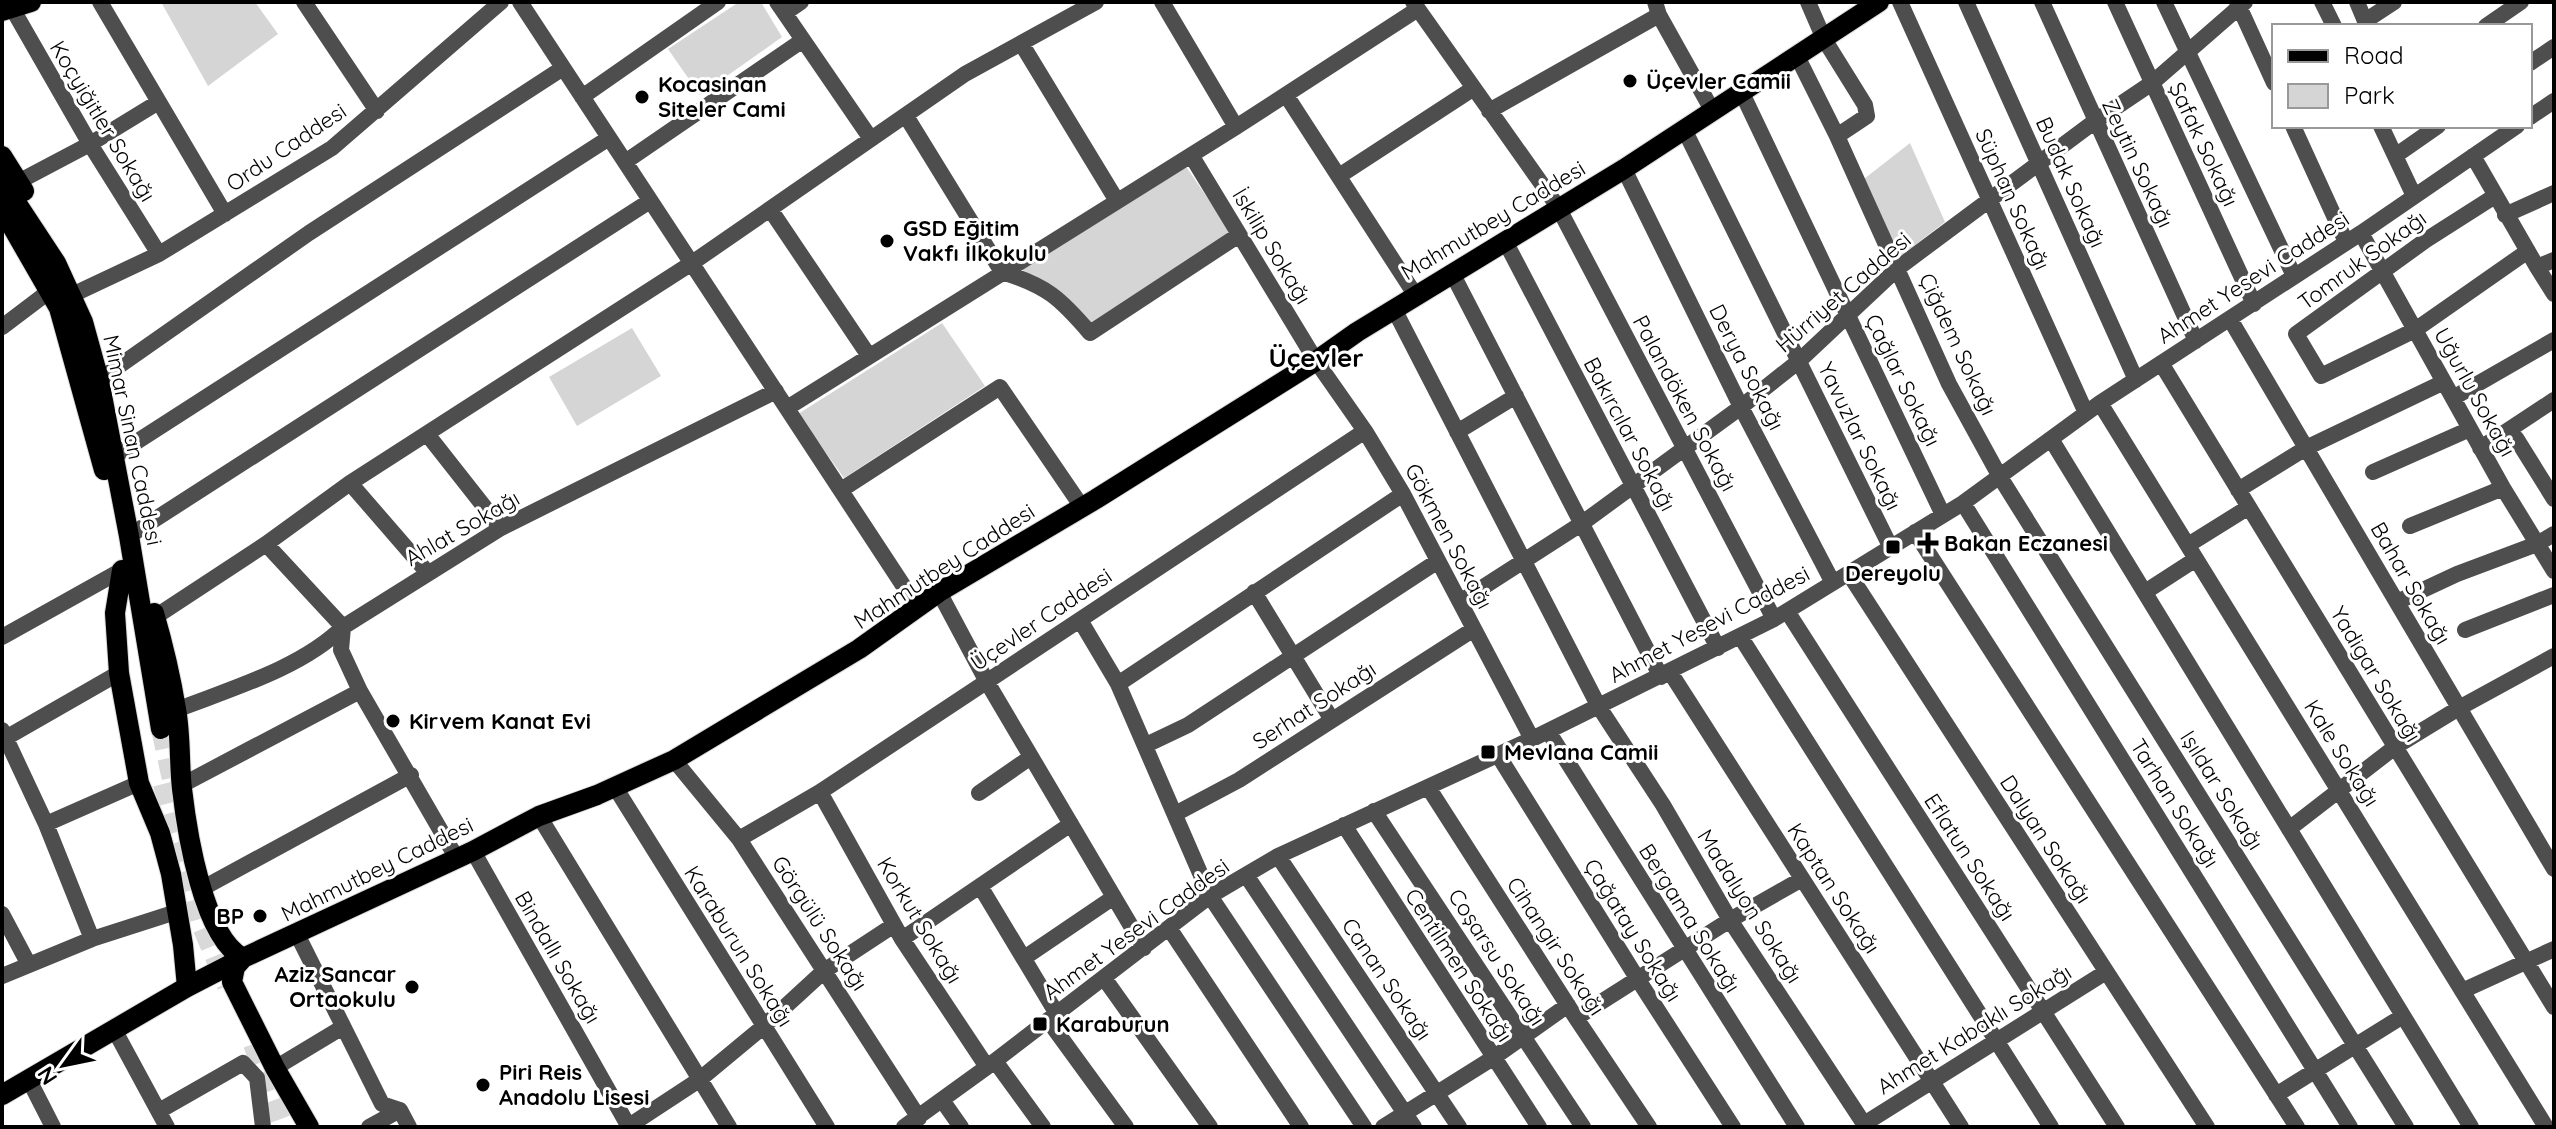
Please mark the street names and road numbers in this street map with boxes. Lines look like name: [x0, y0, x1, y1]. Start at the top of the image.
street label: Koçyiğitler Sokağı: [44, 35, 162, 207]
street label: Şafak Sokağı: [2163, 77, 2245, 211]
street label: Zeytin Sokağı: [2096, 94, 2180, 232]
street label: Ordu Caddesi: [221, 97, 351, 197]
street label: Budak Sokağı: [2030, 112, 2112, 252]
street label: Süphan Sokağı: [1969, 124, 2057, 274]
street label: Mahmutbey Caddesi: [1396, 154, 1590, 286]
street label: İskilip Sokağı: [1226, 183, 1318, 309]
street label: Ahmet Yesevi Caddesi: [2152, 204, 2354, 350]
street label: Tomruk Sokağı: [2292, 204, 2432, 316]
street label: Hürriyet Caddesi: [1770, 226, 1916, 358]
street label: Çiğdem Sokağı: [1913, 268, 2003, 420]
street label: Derya Sokağı: [1703, 299, 1791, 435]
street label: Çağlar Sokağı: [1859, 309, 1947, 451]
street label: Palandöken Sokağı: [1627, 310, 1743, 496]
street label: Uğurlu Sokağı: [2428, 323, 2522, 461]
street label: Mimar Sinan Caddesi: [97, 332, 169, 548]
street label: Bakırcılar Sokağı: [1578, 352, 1682, 516]
street label: Yavuzlar Sokağı: [1812, 357, 1908, 515]
street label: Gökmen Sokağı: [1399, 458, 1499, 614]
street label: Ahlat Sokağı: [400, 484, 524, 572]
street label: Mahmutbey Caddesi: [848, 497, 1040, 635]
street label: Bahar Sokağı: [2365, 517, 2457, 649]
street label: Ahmet Yesevi Caddesi: [1604, 559, 1814, 689]
street label: Üçevler Caddesi: [965, 561, 1117, 677]
street label: Yadigar Sokağı: [2324, 601, 2428, 747]
street label: Serhat Sokağı: [1247, 655, 1381, 755]
street label: Kale Sokağı: [2298, 694, 2386, 812]
street label: Işıldar Sokağı: [2174, 725, 2270, 855]
street label: Tarhan Sokağı: [2124, 733, 2226, 873]
street label: Dalyan Sokağı: [1994, 770, 2098, 908]
street label: Eflatun Sokağı: [1918, 788, 2022, 926]
street label: Mahmutbey Caddesi: [276, 810, 478, 928]
street label: Kaptan Sokağı: [1781, 817, 1887, 959]
street label: Madalyon Sokağı: [1691, 824, 1809, 988]
street label: Bergama Sokağı: [1633, 838, 1747, 998]
street label: Görgülü Sokağı: [766, 850, 874, 996]
street label: Korkut Sokağı: [871, 852, 969, 988]
street label: Ahmet Yesevi Caddesi: [1037, 852, 1235, 1006]
street label: Çağatay Sokağı: [1578, 853, 1688, 1007]
street label: Karaburun Sokağı: [678, 860, 800, 1032]
street label: Cihangir Sokağı: [1501, 871, 1611, 1021]
street label: Centilmen Sokağı: [1399, 883, 1519, 1047]
street label: Coşarsu Sokağı: [1442, 883, 1552, 1031]
street label: Bindallı Sokağı: [509, 886, 607, 1028]
street label: Canan Sokağı: [1336, 912, 1438, 1046]
street label: Ahmet Kabaklı Sokağı: [1872, 958, 2076, 1100]

